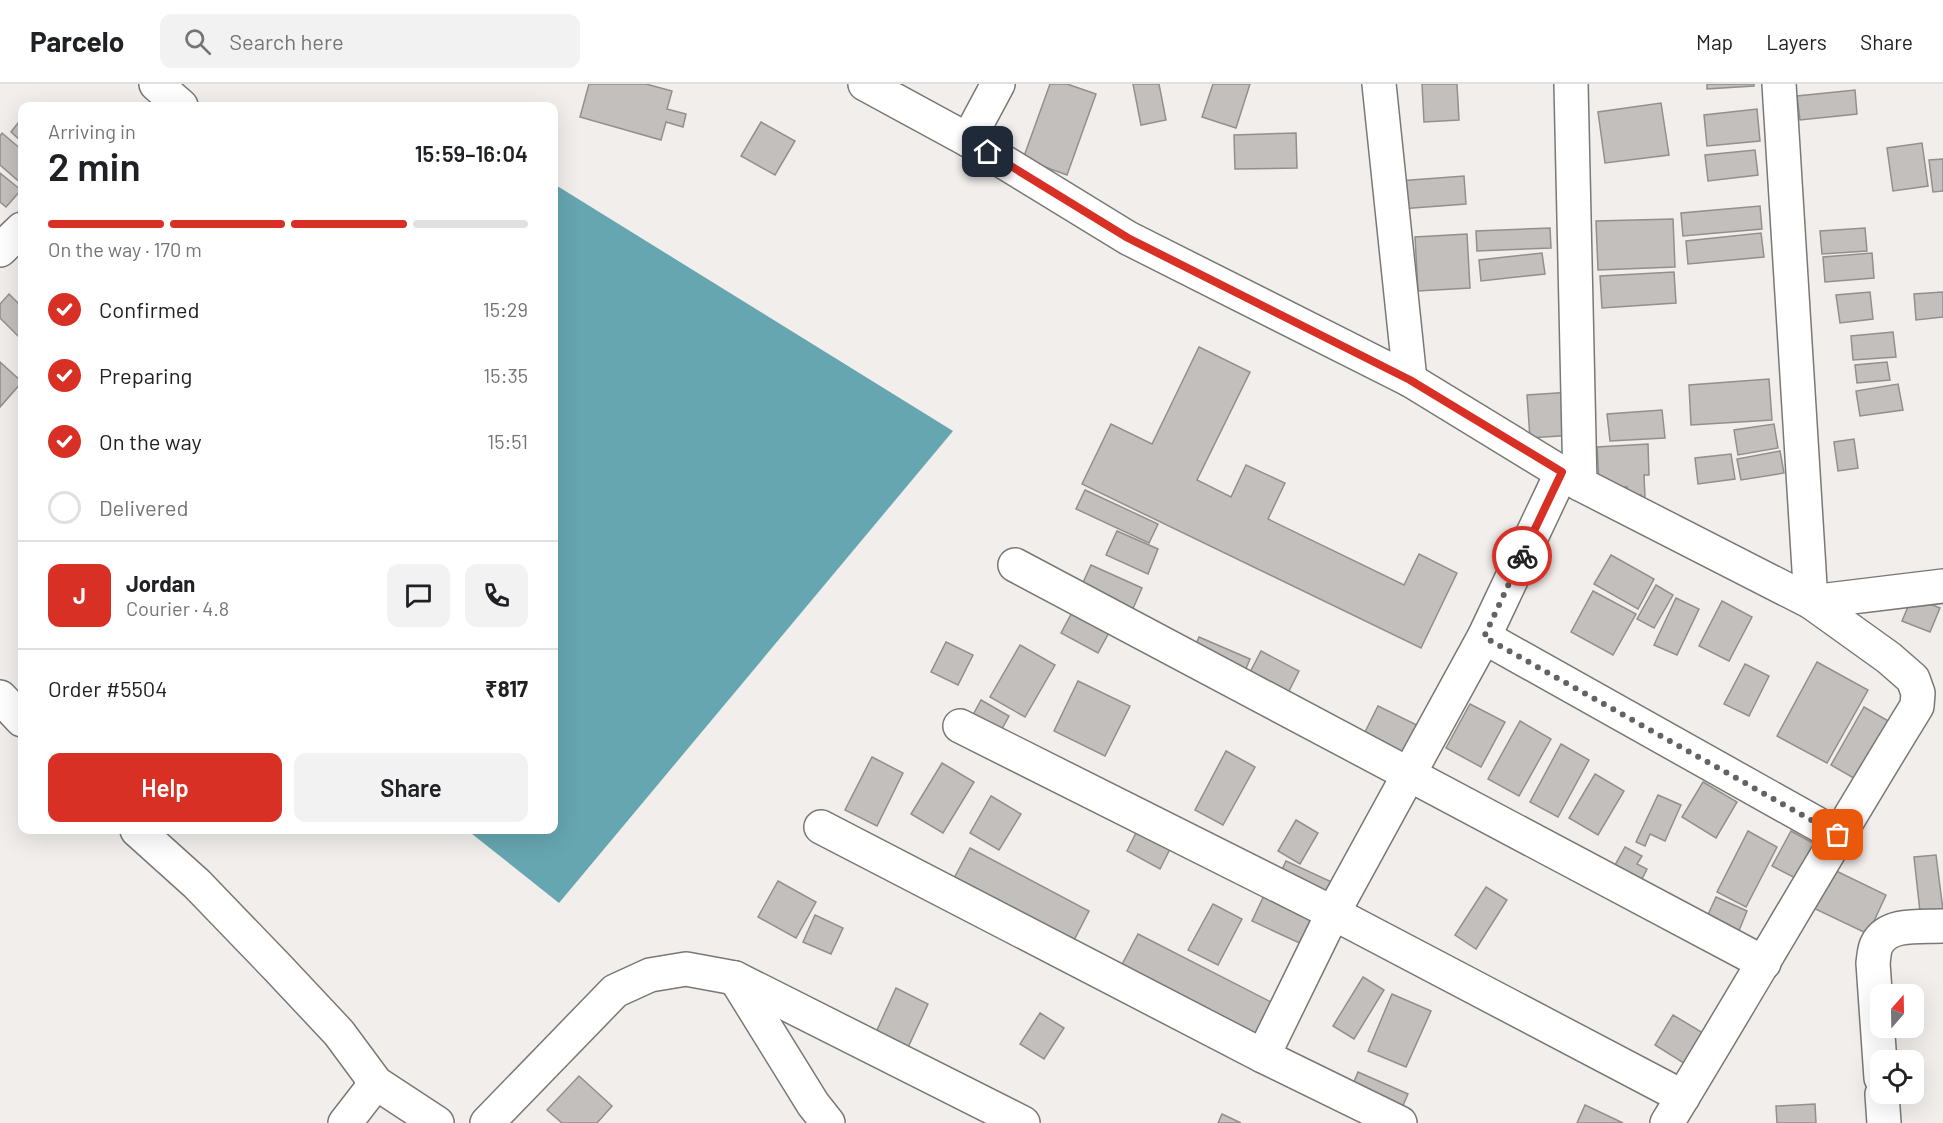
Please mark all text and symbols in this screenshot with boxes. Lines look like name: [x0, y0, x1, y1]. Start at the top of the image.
search box: [160, 14, 580, 68]
text: Parcelo: [30, 24, 124, 58]
icon: search: [181, 25, 214, 58]
text: Search here: [229, 28, 344, 54]
text: Map: [1696, 29, 1733, 54]
text: Layers: [1766, 29, 1827, 54]
text: Share: [1860, 29, 1913, 54]
text: Arriving in: [48, 119, 136, 143]
pin: [962, 126, 1013, 177]
icon: home: [971, 135, 1004, 168]
text: 15:59–16:04: [415, 140, 528, 166]
text: 2 min: [48, 142, 141, 189]
text: On the way · 170 m: [48, 237, 202, 261]
icon: check: [48, 293, 81, 326]
text: Confirmed: [99, 296, 199, 322]
text: 15:29: [483, 297, 528, 321]
icon: check: [48, 359, 81, 392]
text: Preparing: [99, 362, 192, 388]
text: 15:35: [483, 363, 528, 387]
icon: check: [48, 425, 81, 458]
text: On the way: [99, 428, 202, 454]
text: 15:51: [487, 429, 528, 453]
text: Delivered: [99, 494, 188, 520]
courier: [1492, 526, 1552, 586]
icon: bike: [1506, 540, 1539, 573]
button: chat: [387, 564, 450, 627]
button: phone: [465, 564, 528, 627]
text: Jordan: [126, 570, 195, 596]
text: J: [73, 582, 86, 608]
text: Courier · 4.8: [126, 596, 229, 620]
text: Order #5504: [48, 675, 167, 701]
text: ₹817: [485, 675, 528, 701]
button: Help: [48, 753, 282, 822]
button: Share: [294, 753, 528, 822]
pin: [1812, 809, 1863, 860]
icon: bag: [1821, 818, 1854, 851]
north arrow: [1870, 984, 1924, 1038]
map controls: [1870, 984, 1924, 1104]
button: locate: [1870, 1050, 1924, 1104]

